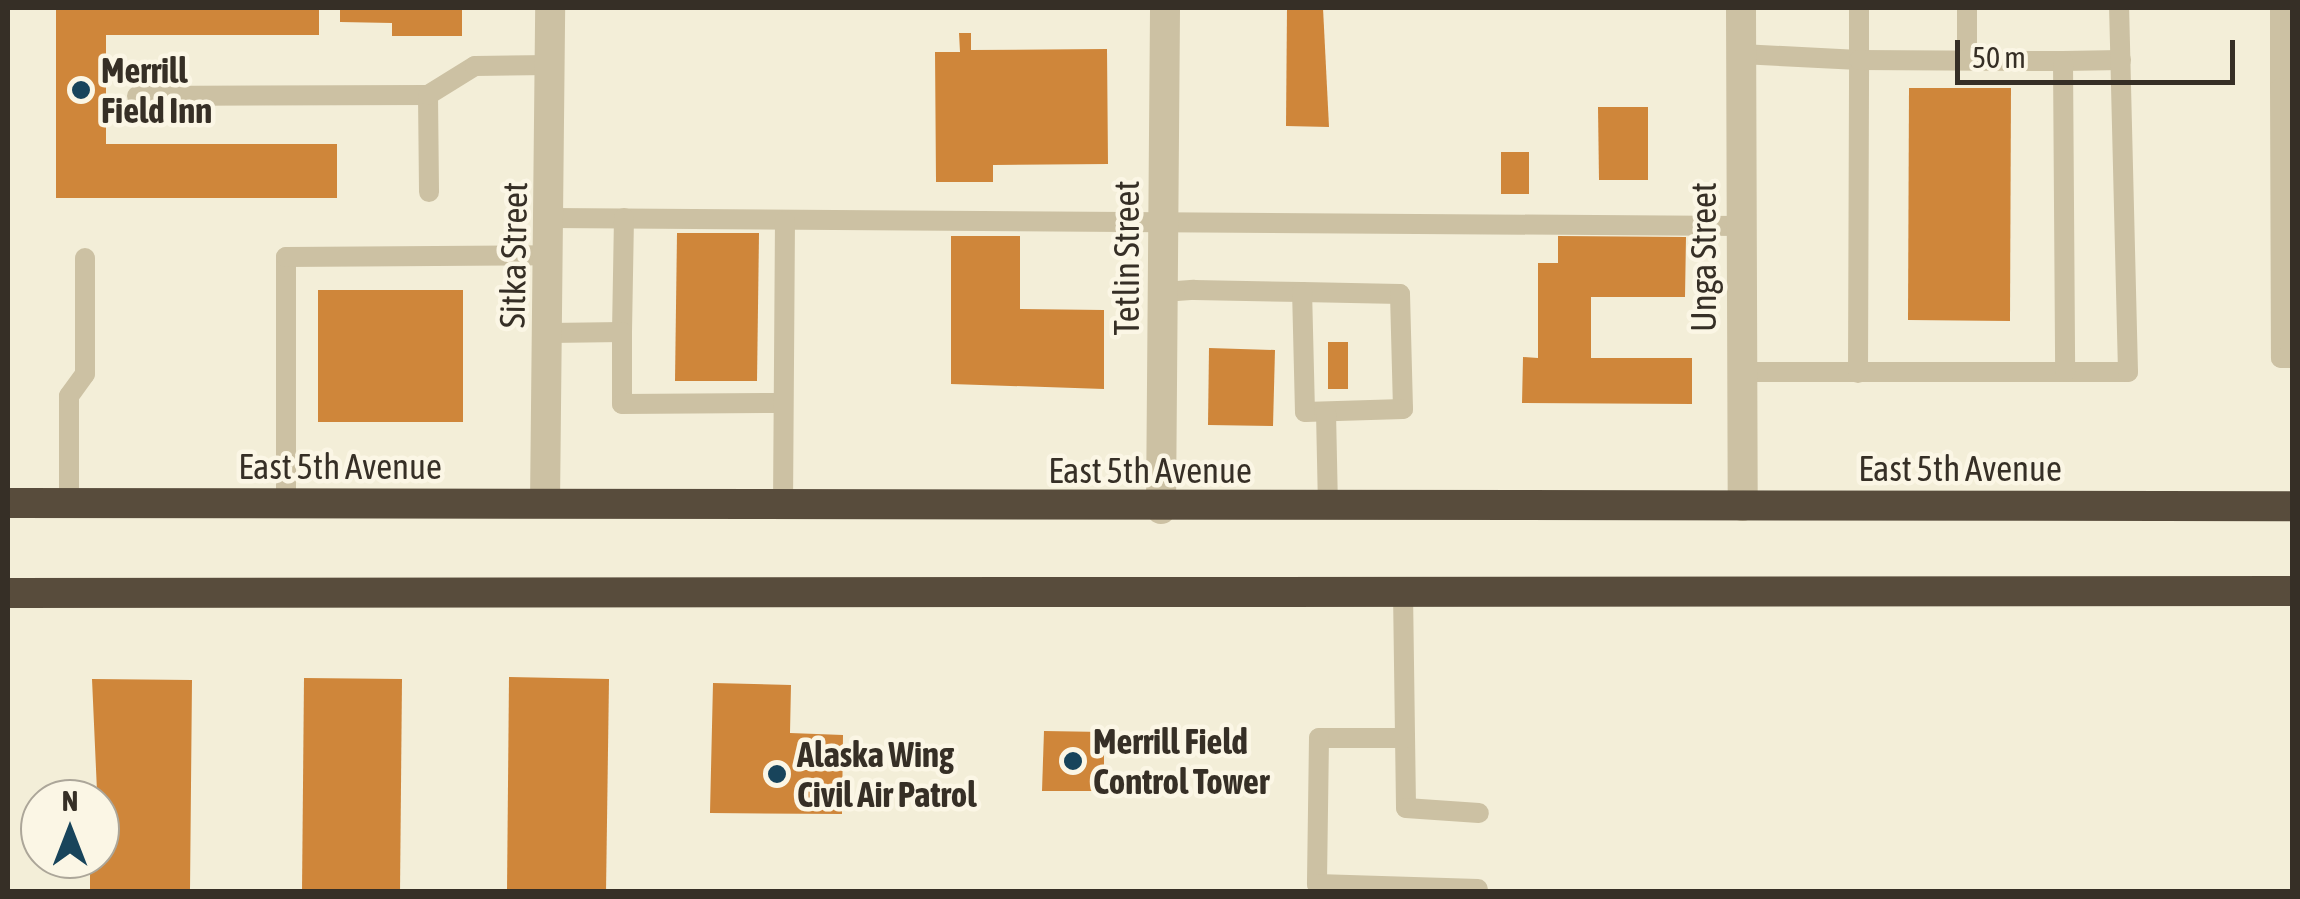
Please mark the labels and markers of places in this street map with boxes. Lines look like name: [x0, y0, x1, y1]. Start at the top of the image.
place label: Merrill Field Inn: [101, 49, 212, 131]
marker: Merrill Field Inn: [70, 79, 92, 101]
place label: Merrill Field Control Tower: [1093, 720, 1269, 802]
place label: Alaska Wing Civil Air Patrol: [797, 733, 977, 815]
marker: Merrill Field Control Tower: [1062, 750, 1084, 772]
marker: Alaska Wing Civil Air Patrol: [766, 763, 788, 785]

